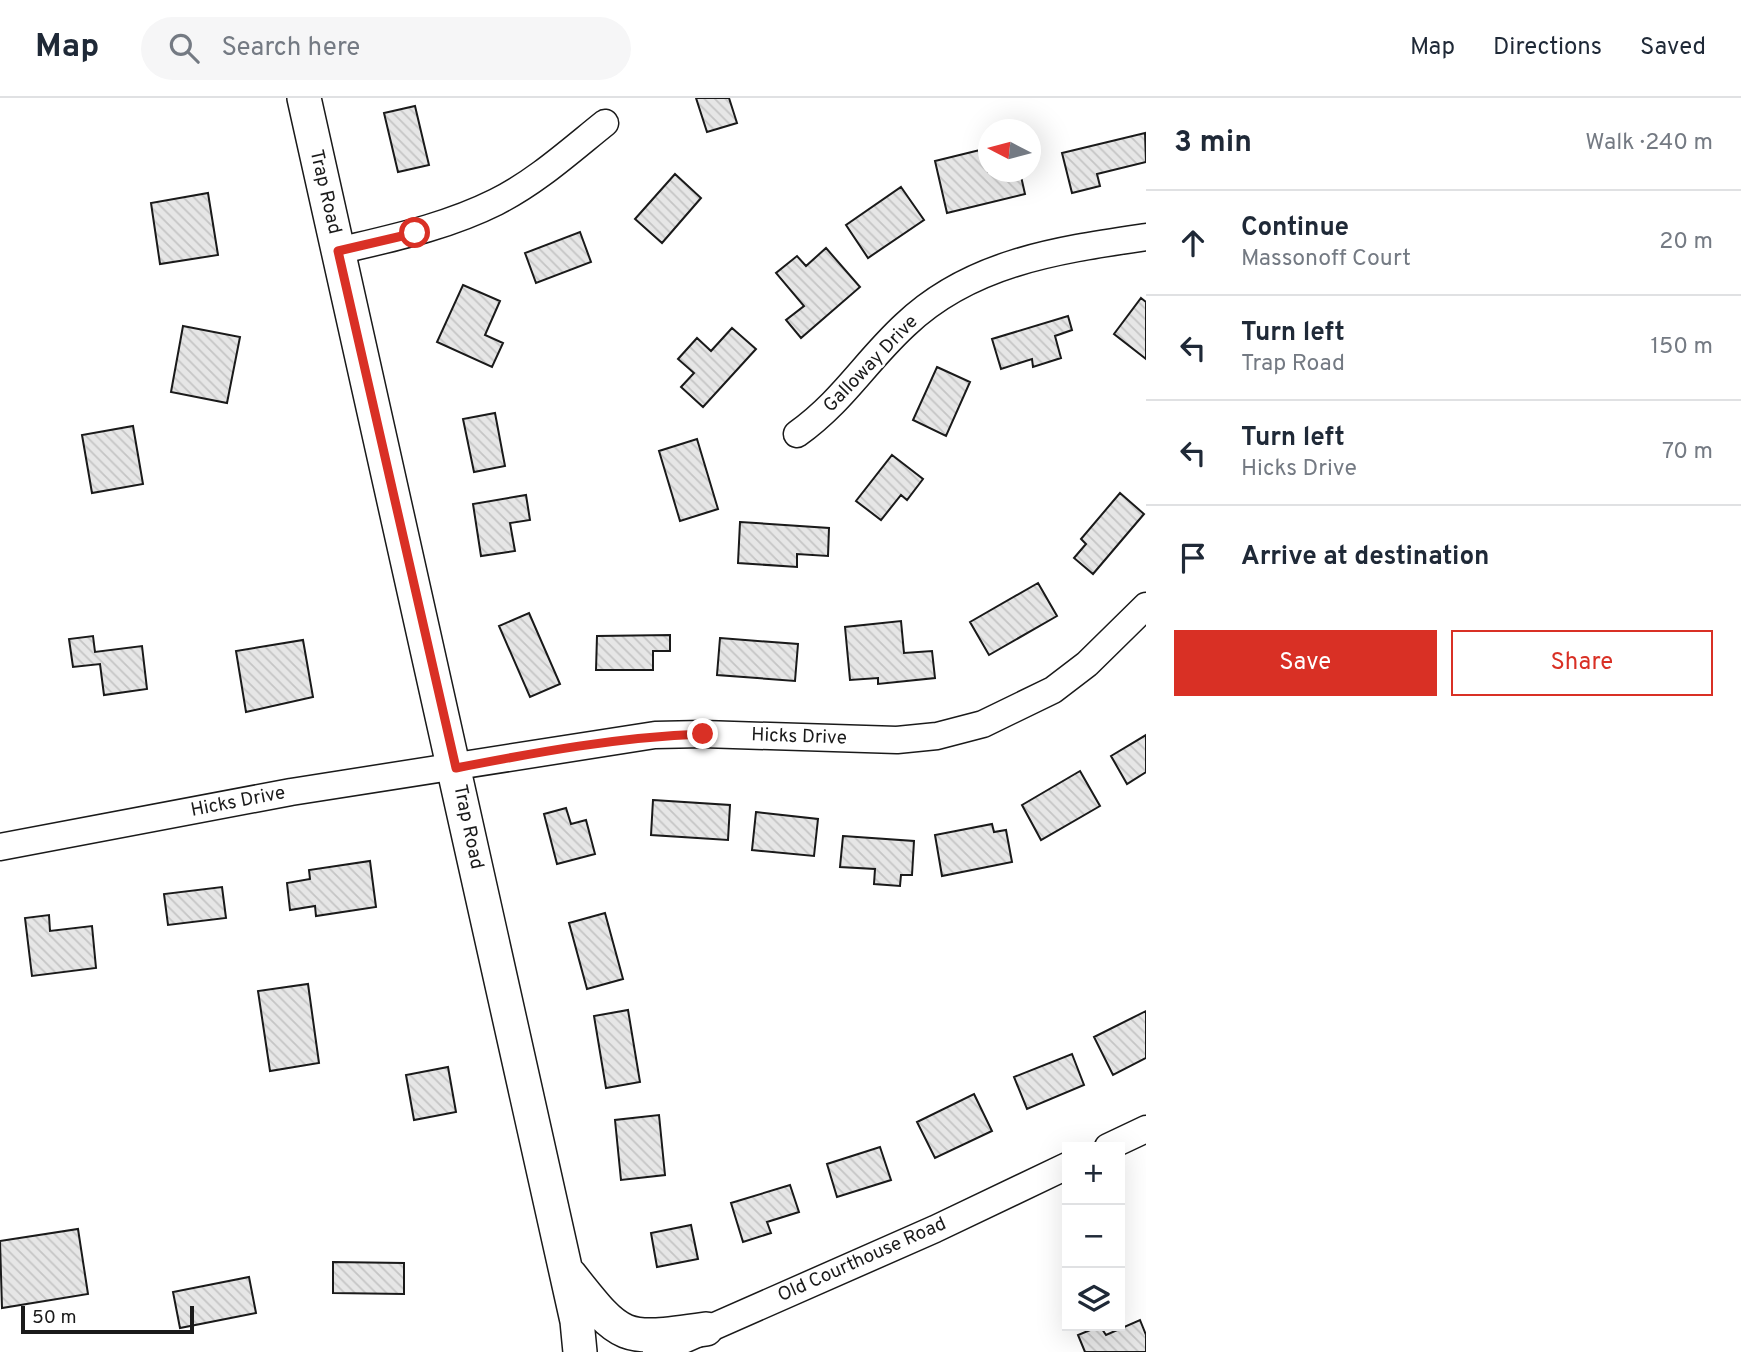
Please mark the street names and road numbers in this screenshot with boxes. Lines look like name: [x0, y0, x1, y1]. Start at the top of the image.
street label: Trap Road: [304, 147, 346, 237]
street label: Galloway Drive: [818, 310, 924, 418]
street label: Hicks Drive: [751, 723, 847, 751]
street label: Hicks Drive: [189, 781, 287, 823]
street label: Trap Road: [447, 783, 489, 871]
street label: Old Courthouse Road: [774, 1212, 950, 1308]

